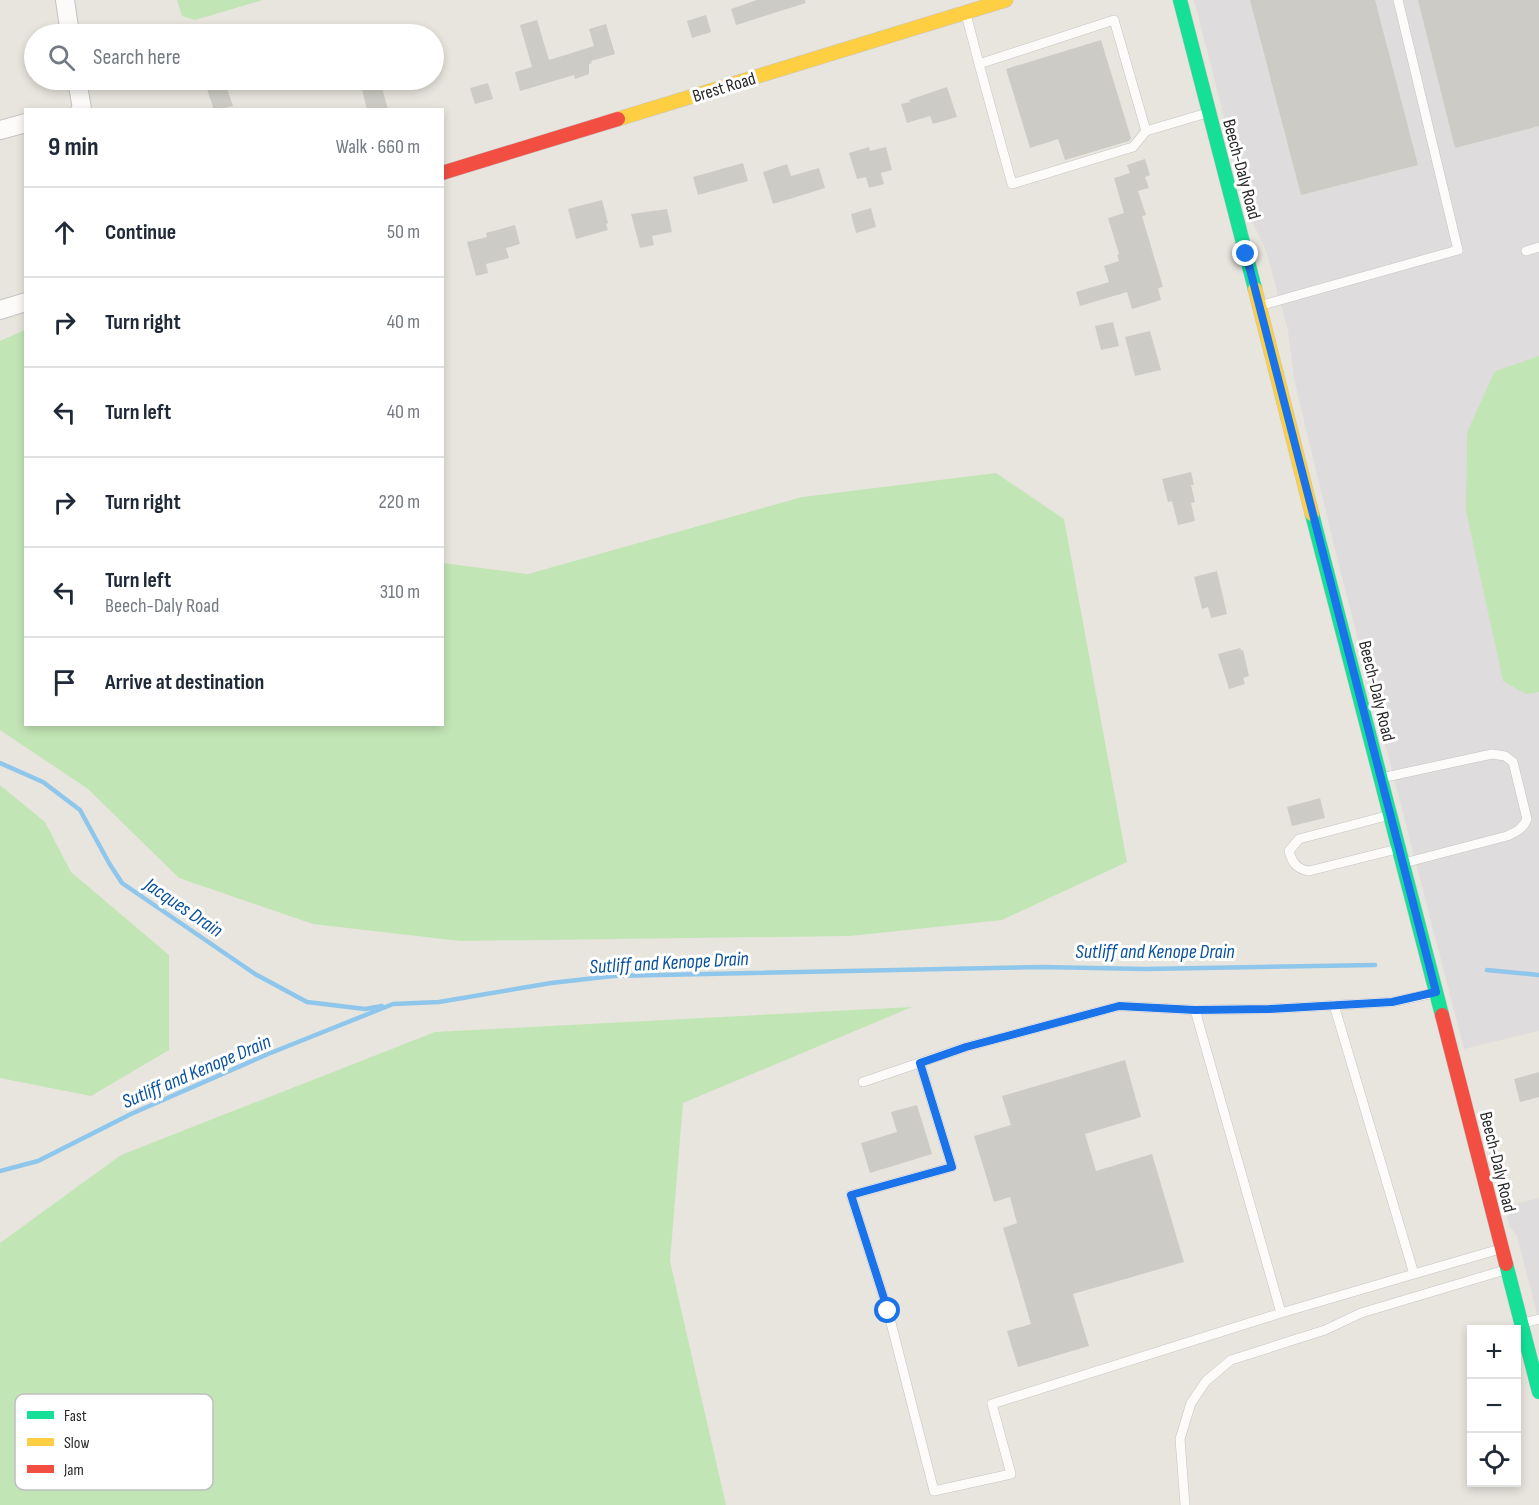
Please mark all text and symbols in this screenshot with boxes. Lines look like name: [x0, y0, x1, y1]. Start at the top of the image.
search box: [24, 24, 444, 90]
icon: search: [45, 41, 78, 74]
text: Search here: [93, 44, 180, 71]
street label: Brest Road: [690, 68, 758, 107]
street label: Beech-Daly Road: [1218, 117, 1265, 222]
text: 9 min: [48, 132, 98, 163]
text: Walk · 660 m: [336, 135, 420, 159]
icon: ahead: [48, 216, 81, 249]
text: Continue: [105, 219, 176, 246]
text: 50 m: [387, 220, 420, 244]
route end: [1232, 240, 1258, 266]
icon: right: [48, 306, 81, 339]
text: Turn right: [105, 309, 181, 336]
text: 40 m: [387, 310, 420, 334]
icon: left: [48, 396, 81, 429]
text: Turn left: [105, 399, 171, 426]
text: 40 m: [387, 400, 420, 424]
icon: right: [48, 486, 81, 519]
text: Turn right: [105, 489, 181, 516]
text: 220 m: [379, 490, 420, 514]
text: Turn left: [105, 567, 171, 594]
icon: left: [48, 576, 81, 609]
text: 310 m: [380, 580, 420, 604]
text: Beech-Daly Road: [105, 594, 219, 618]
street label: Beech-Daly Road: [1354, 639, 1399, 744]
icon: arrive: [48, 666, 81, 699]
text: Arrive at destination: [105, 669, 264, 696]
water label: Jacques Drain: [139, 872, 227, 943]
water label: Sutliff and Kenope Drain: [1075, 940, 1235, 964]
water label: Sutliff and Kenope Drain: [589, 947, 749, 979]
water label: Sutliff and Kenope Drain: [118, 1030, 274, 1114]
street label: Beech-Daly Road: [1475, 1110, 1520, 1215]
route start: [874, 1297, 900, 1323]
map controls: [1467, 1325, 1521, 1487]
button: +: [1467, 1325, 1521, 1379]
button: −: [1467, 1379, 1521, 1433]
legend: [15, 1394, 213, 1490]
text: Fast: [64, 1407, 87, 1426]
button: locate: [1467, 1433, 1521, 1487]
text: Slow: [64, 1434, 89, 1453]
text: Jam: [63, 1461, 84, 1480]

